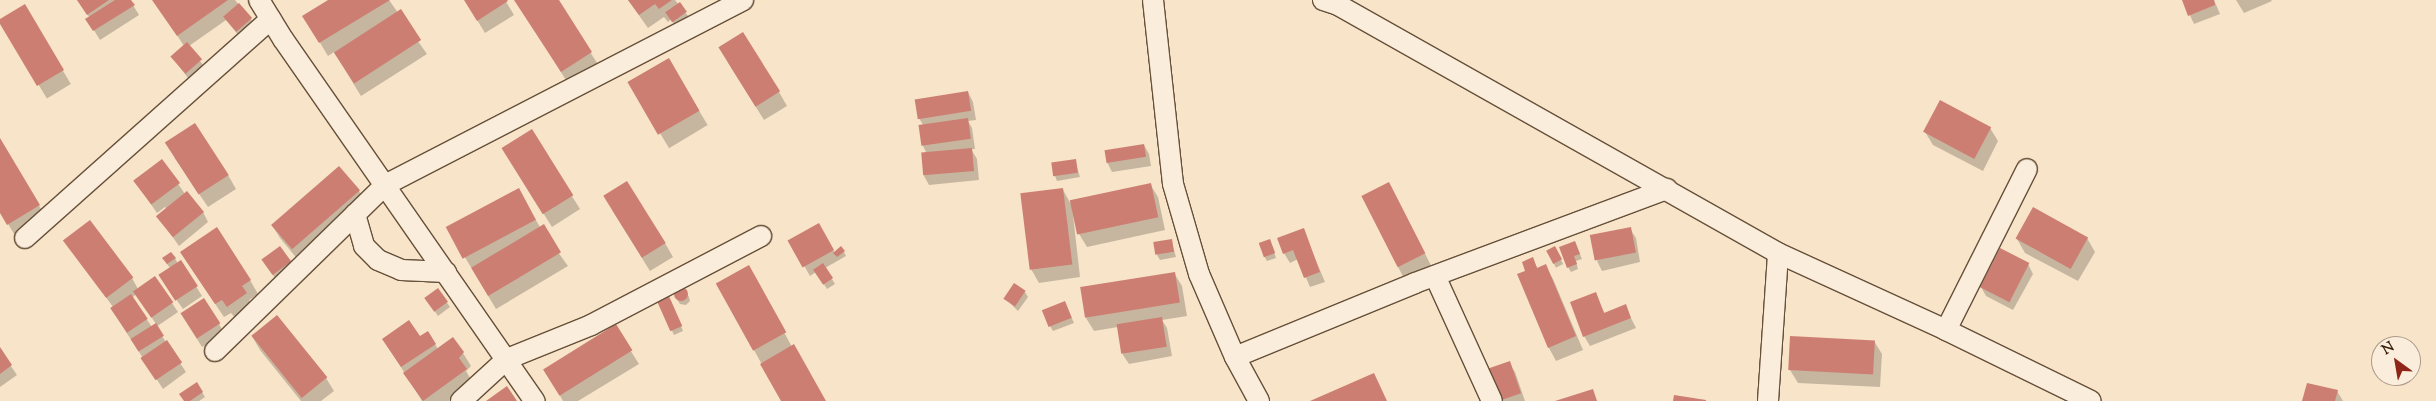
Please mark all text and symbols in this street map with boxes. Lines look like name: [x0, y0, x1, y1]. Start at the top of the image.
north arrow: [2371, 336, 2421, 386]
text: N: [2379, 338, 2399, 361]

